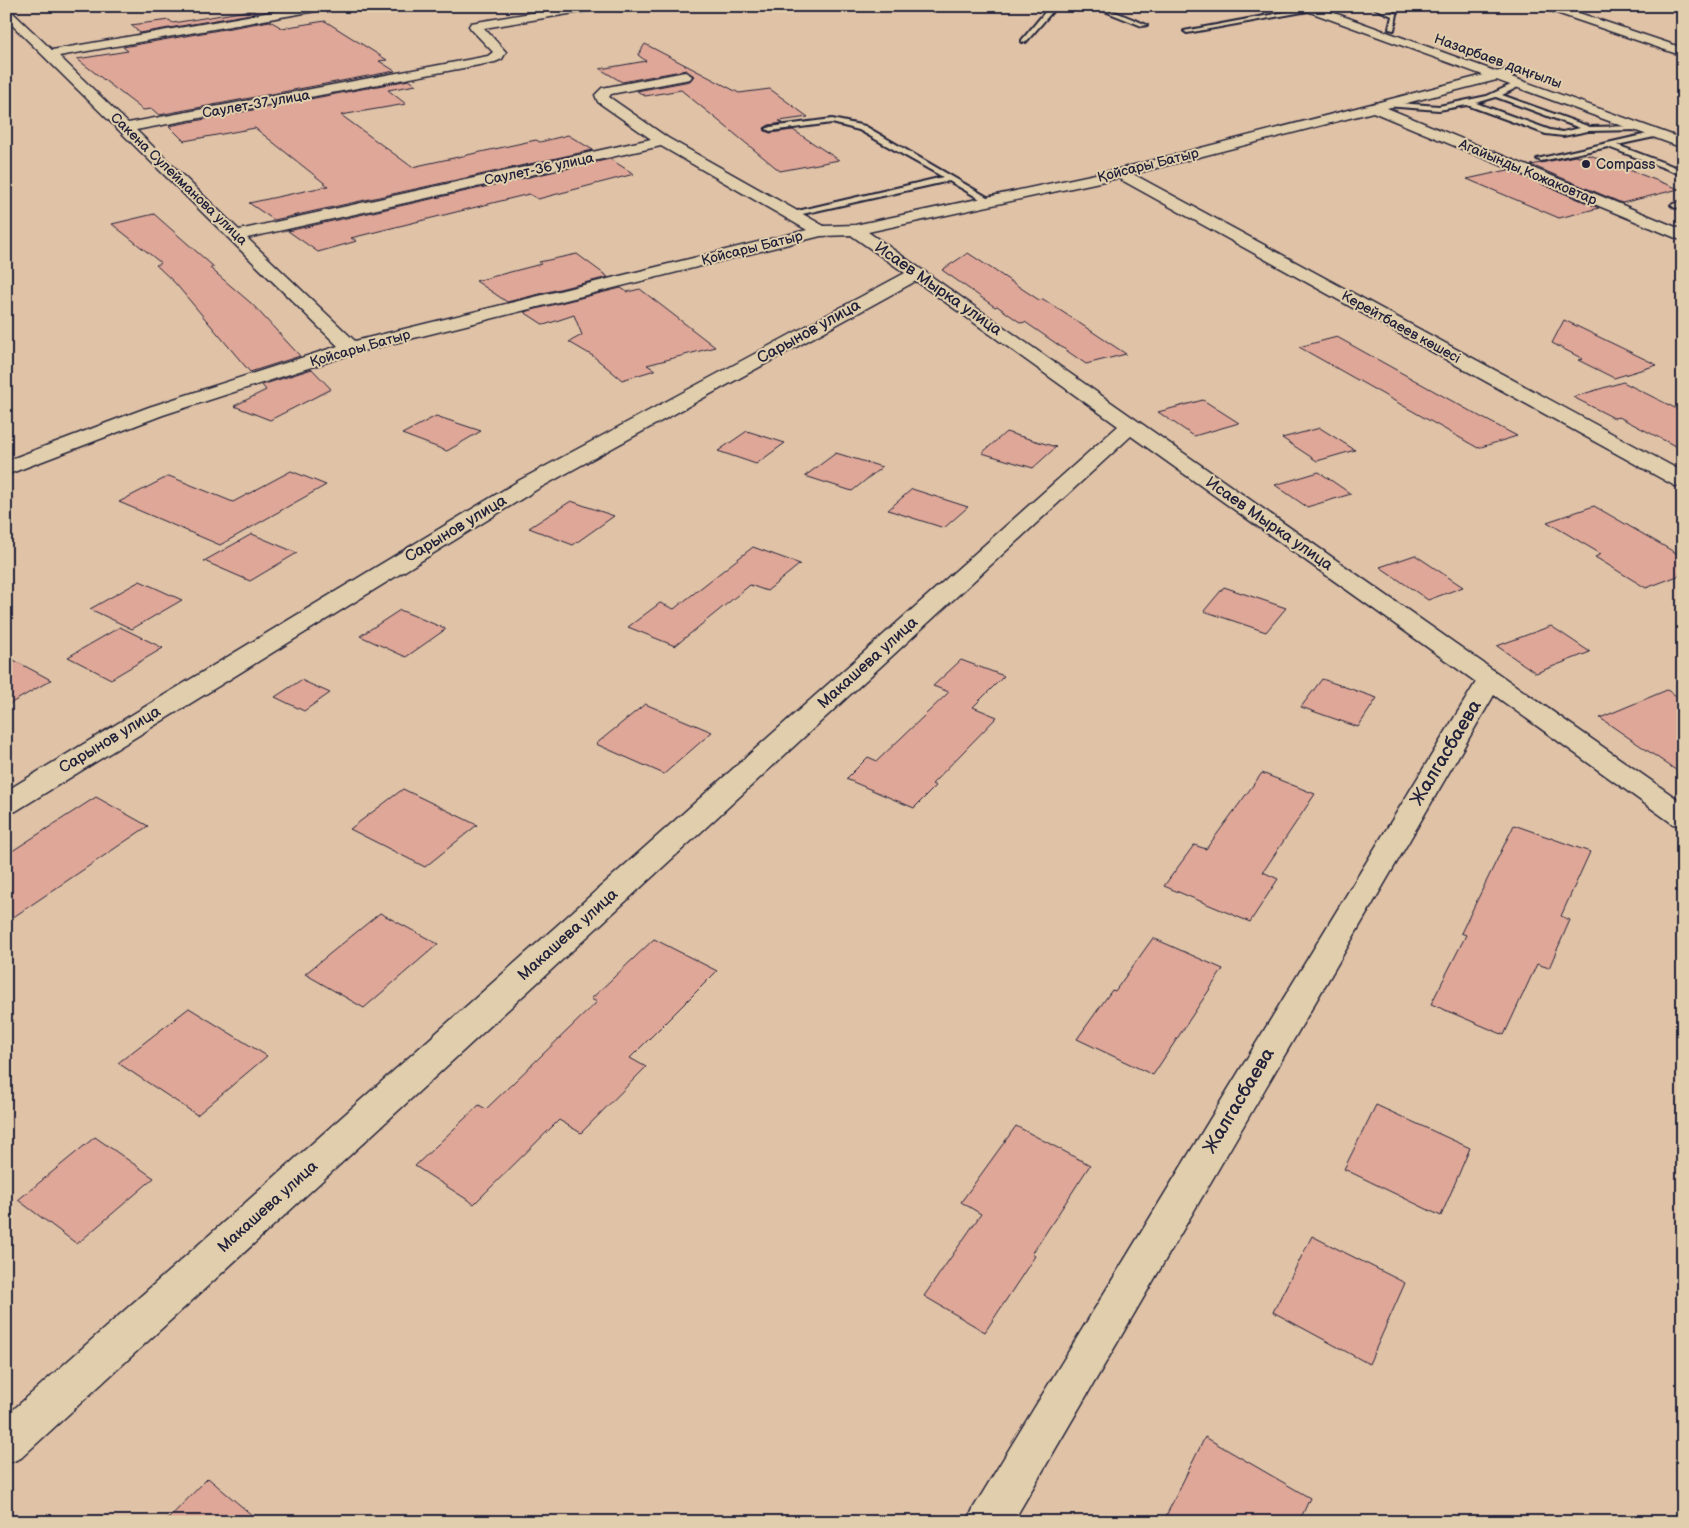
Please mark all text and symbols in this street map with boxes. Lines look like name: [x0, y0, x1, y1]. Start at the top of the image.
street label: Назарбаев даңғылы: [1432, 30, 1564, 92]
street label: Саулет-37 улица: [201, 86, 312, 122]
street label: Сакена Сулейманова улица: [107, 109, 251, 249]
street label: Агайынды Кожаковтар: [1455, 135, 1600, 209]
street label: Қойсары Батыр: [1096, 144, 1200, 186]
street label: Саулет-36 улица: [483, 149, 596, 189]
place label: Compass: [1596, 156, 1655, 173]
marker: Compass: [1580, 158, 1592, 170]
street label: Қойсары Батыр: [700, 227, 804, 269]
street label: Исаев Мырка улица: [871, 238, 1006, 340]
street label: Керейтбаеев көшесі: [1338, 287, 1464, 367]
street label: Сарынов улица: [754, 296, 864, 368]
street label: Қойсары Батыр: [308, 326, 412, 370]
street label: Исаев Мырка улица: [1202, 473, 1337, 575]
street label: Сарынов улица: [402, 491, 511, 567]
street label: Макашева улица: [814, 613, 922, 713]
street label: Жалгасбаева: [1405, 696, 1487, 810]
street label: Сарынов улица: [56, 702, 165, 778]
street label: Макашева улица: [514, 885, 622, 985]
street label: Жалгасбаева: [1198, 1044, 1280, 1158]
street label: Макашева улица: [214, 1157, 322, 1257]

